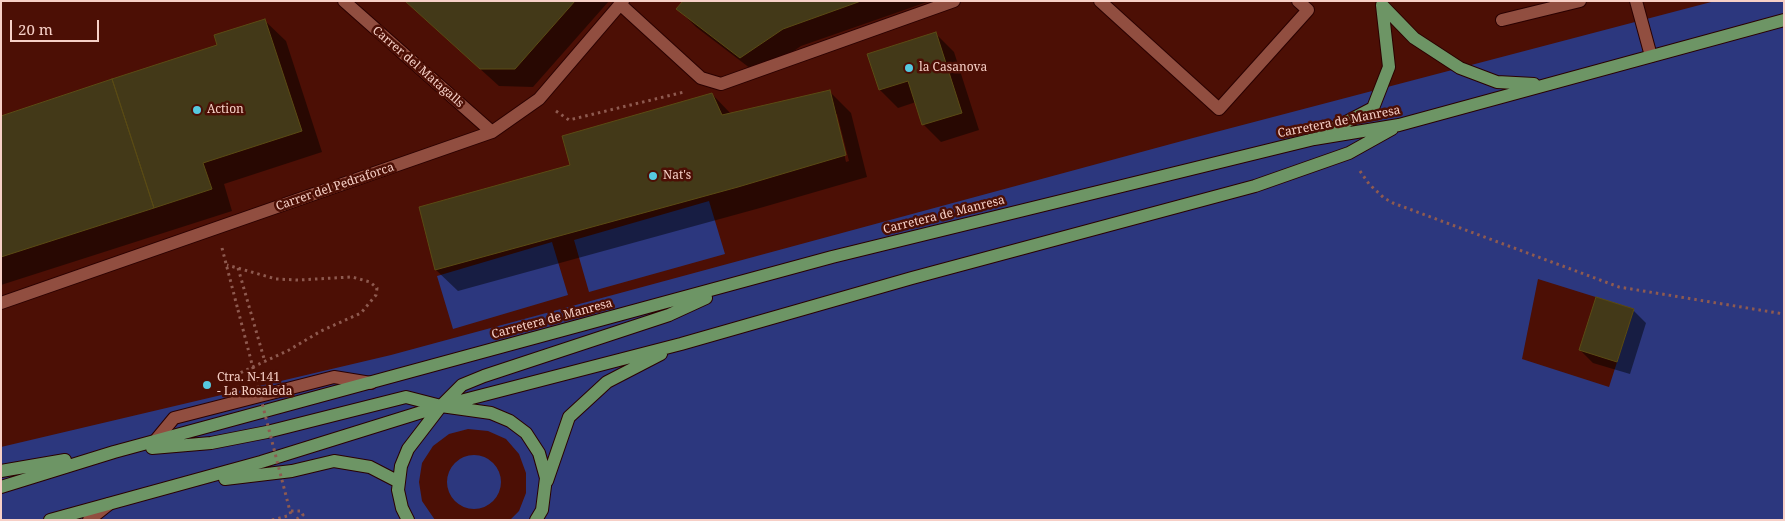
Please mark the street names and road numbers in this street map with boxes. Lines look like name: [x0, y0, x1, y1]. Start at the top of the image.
street label: Carrer del Matagalls: [369, 23, 467, 111]
street label: Carretera de Manresa: [1276, 103, 1402, 141]
street label: Carrer del Pedraforca: [274, 160, 396, 214]
street label: Carretera de Manresa: [882, 193, 1006, 237]
street label: Carretera de Manresa: [490, 296, 614, 342]

